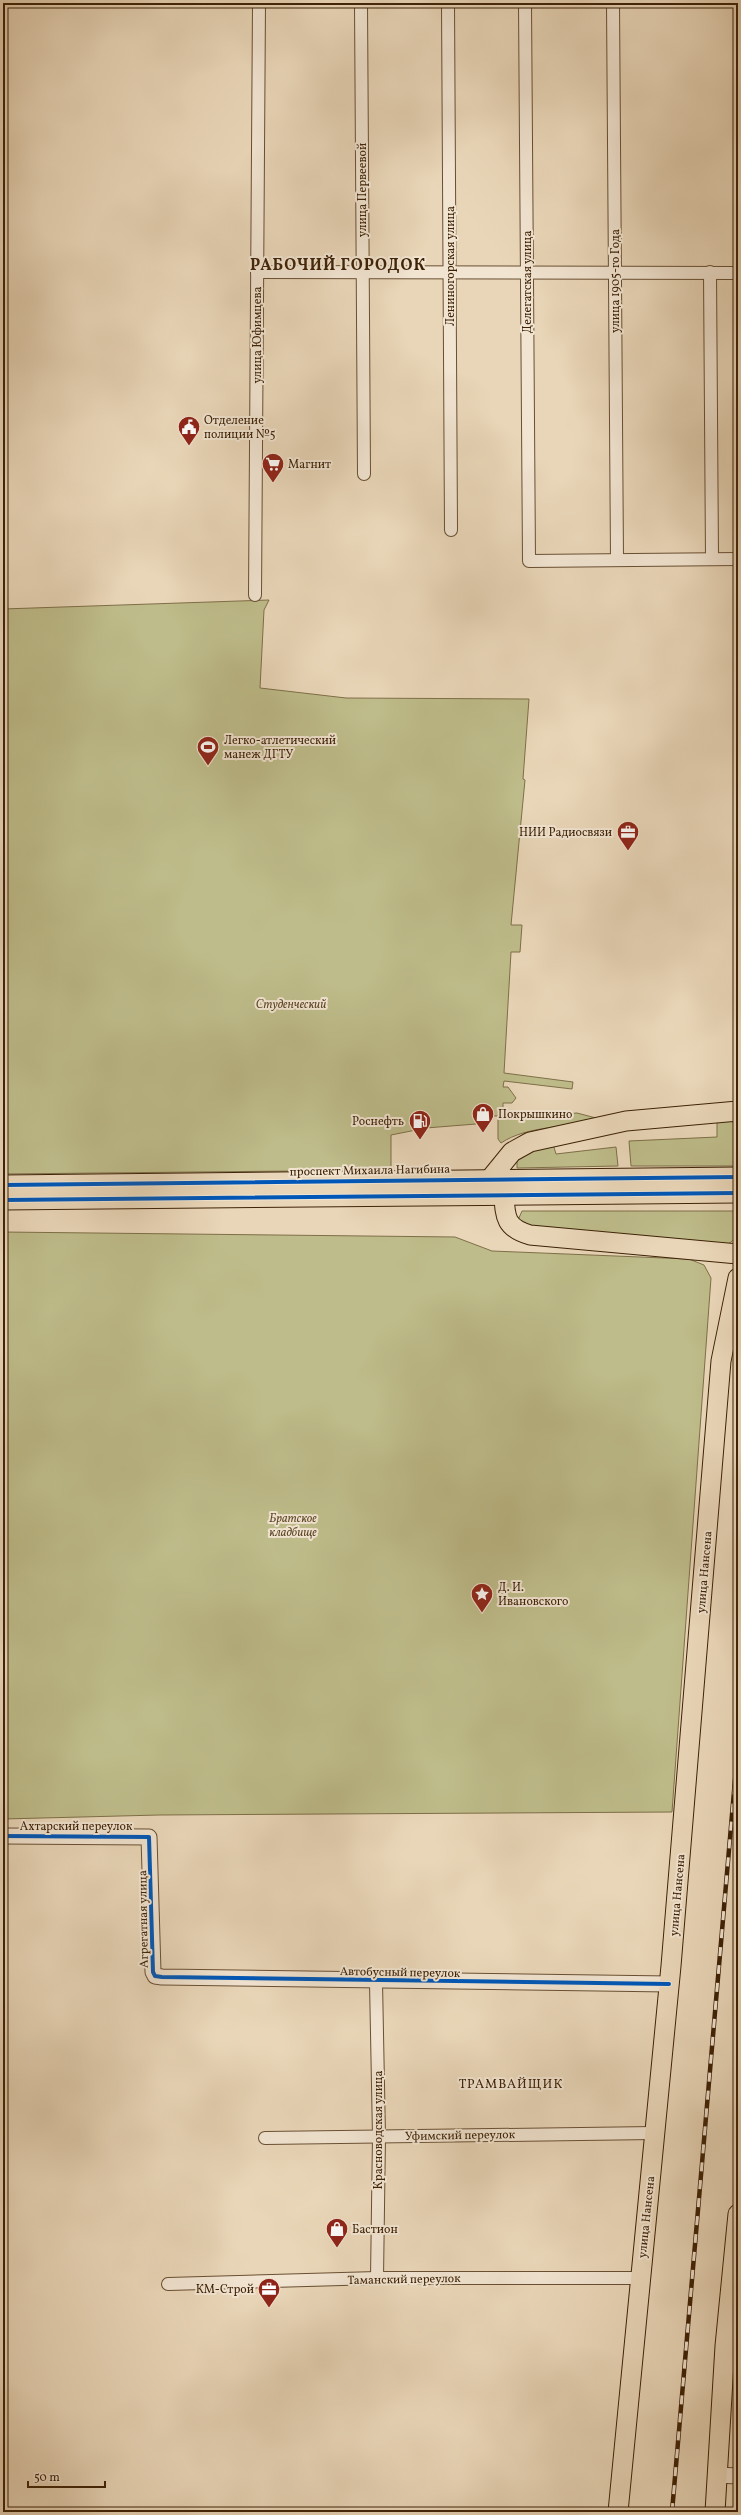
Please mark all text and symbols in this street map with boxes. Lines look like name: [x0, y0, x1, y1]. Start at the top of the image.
street label: улица Первеевой: [355, 143, 371, 237]
street label: Лениногорская улица: [443, 206, 459, 326]
street label: улица 1905-го Года: [608, 229, 624, 333]
street label: Делегатская улица: [520, 231, 536, 333]
district label: РАБОЧИЙ ГОРОДОК: [250, 254, 426, 277]
street label: улица Юфимцева: [250, 286, 266, 384]
place label: Отделение полиции №5: [204, 413, 276, 443]
public building icon: Отделение полиции №5: [176, 414, 202, 447]
supermarket icon: Магнит: [260, 451, 286, 484]
place label: Магнит: [288, 457, 331, 473]
place label: Легко-атлетический манеж ДГТУ: [224, 733, 336, 763]
sports icon: Легко-атлетический манеж ДГТУ: [195, 734, 221, 767]
office icon: НИИ Радиосвязи: [615, 819, 641, 852]
place label: НИИ Радиосвязи: [519, 825, 612, 841]
park label: Студенческий: [256, 997, 326, 1013]
shop icon: Покрышкино: [470, 1101, 496, 1134]
place label: Покрышкино: [498, 1107, 572, 1123]
fuel station icon: Роснефть: [407, 1108, 433, 1141]
place label: Роснефть: [352, 1114, 404, 1130]
street label: проспект Михаила Нагибина: [290, 1162, 450, 1180]
park label: Братское кладбище: [269, 1511, 317, 1541]
street label: улица Нансена: [693, 1530, 717, 1614]
place label: Д. И. Ивановского: [498, 1580, 568, 1610]
place icon: Д. И. Ивановского: [469, 1581, 495, 1614]
street label: Ахтарский переулок: [20, 1819, 133, 1835]
street label: улица Нансена: [666, 1853, 690, 1937]
street label: Агрегатная улица: [135, 1870, 153, 1968]
street label: Автобусный переулок: [340, 1964, 461, 1982]
street label: Красноводская улица: [371, 2071, 387, 2189]
district label: ТРАМВАЙЩИК: [459, 2076, 563, 2094]
street label: Уфимский переулок: [405, 2127, 516, 2145]
street label: улица Нансена: [635, 2175, 659, 2259]
shop icon: Бастион: [324, 2216, 350, 2249]
place label: Бастион: [352, 2222, 398, 2238]
street label: Таманский переулок: [347, 2271, 461, 2289]
office icon: КМ-Строй: [256, 2276, 282, 2309]
place label: КМ-Строй: [196, 2282, 254, 2298]
scale bar: [28, 2463, 105, 2489]
text: 50 m: [34, 2470, 60, 2486]

